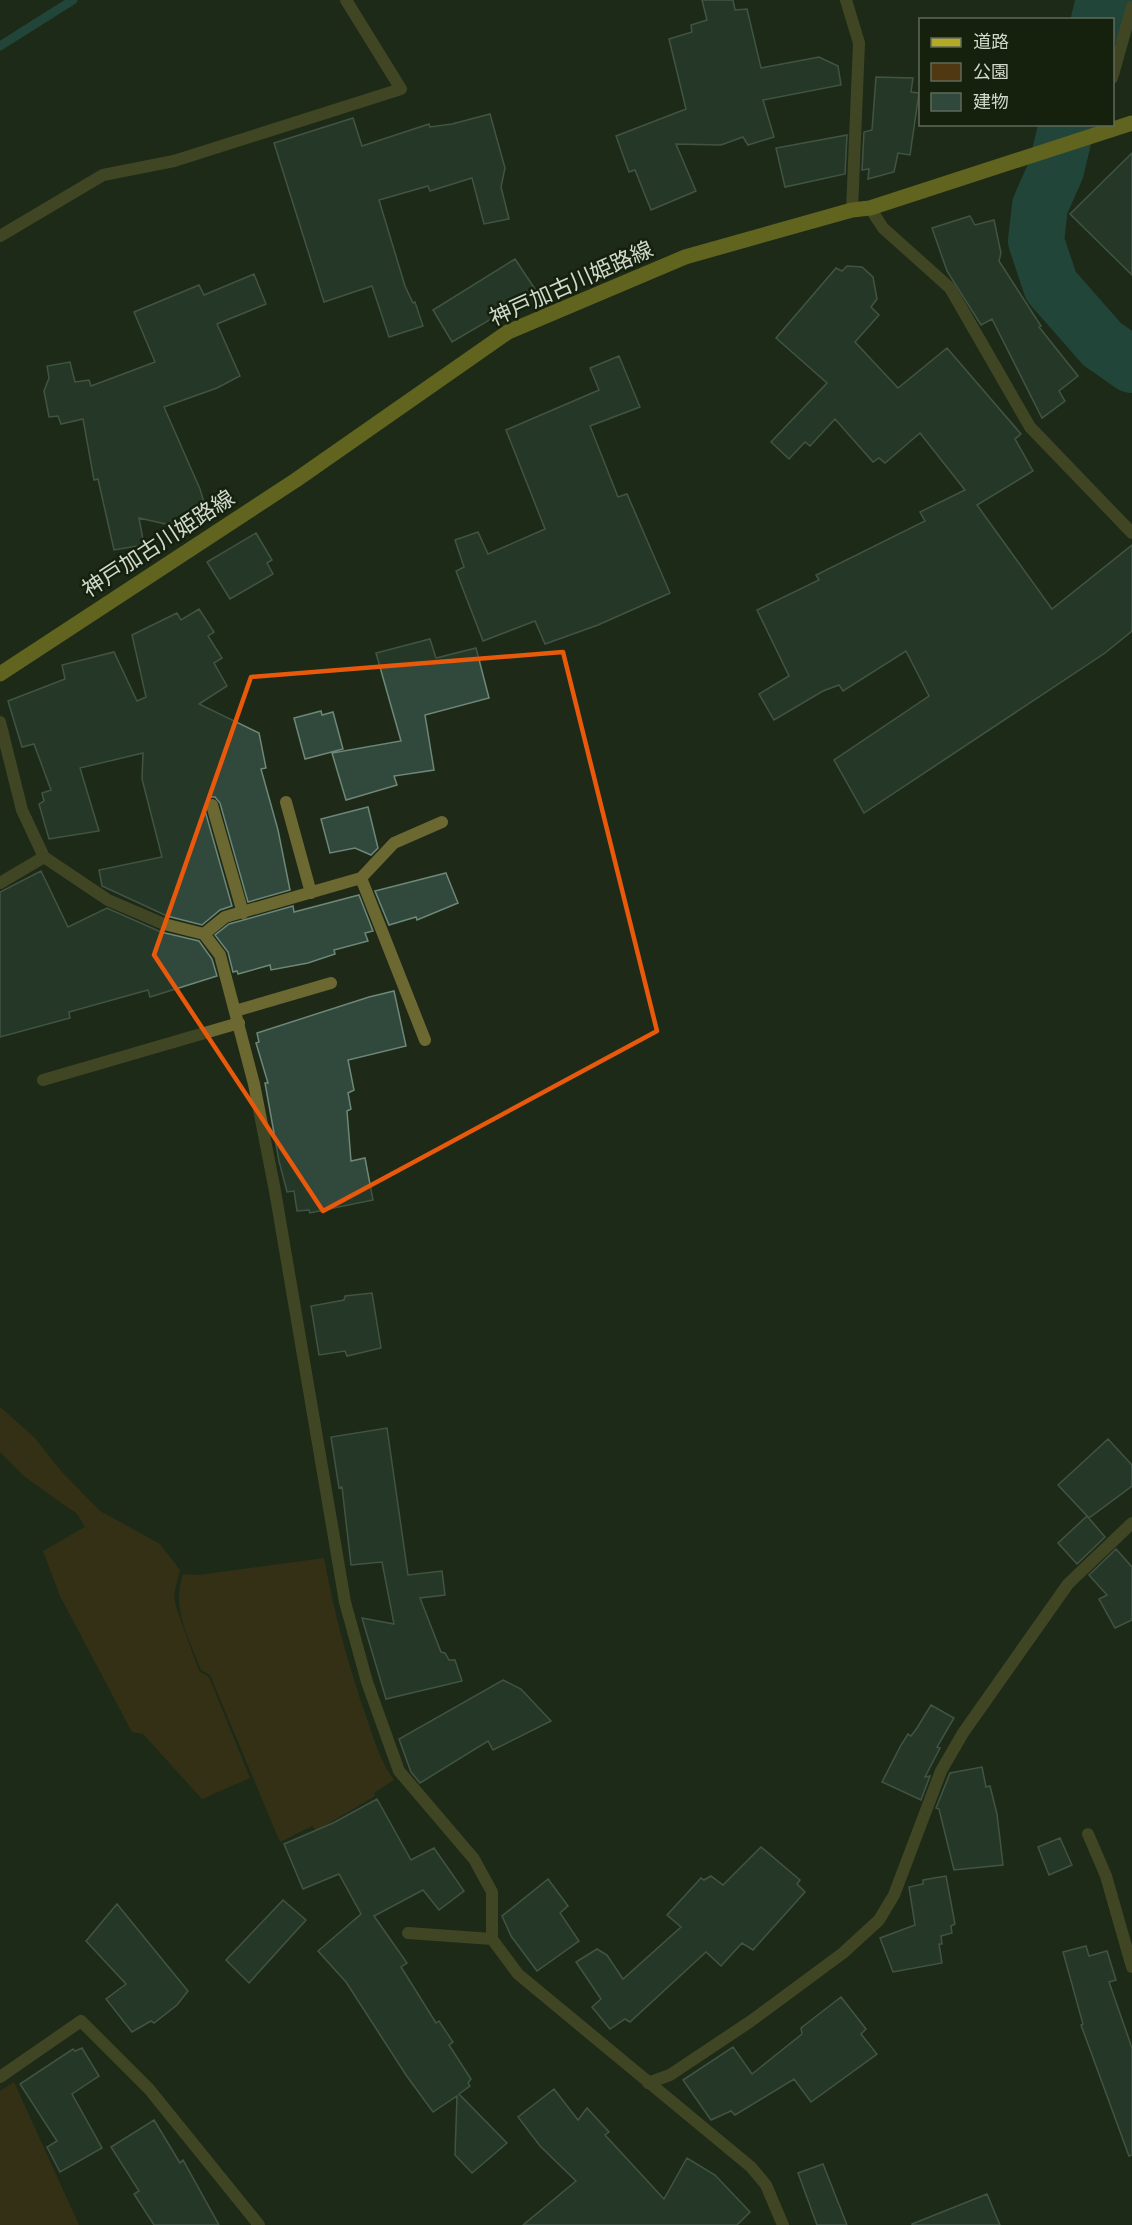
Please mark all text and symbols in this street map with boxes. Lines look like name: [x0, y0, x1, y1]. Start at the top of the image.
legend: [919, 18, 1114, 126]
text: 道路: [973, 31, 1009, 53]
text: 公園: [973, 61, 1009, 83]
text: 建物: [973, 91, 1009, 113]
street label: 神戸加古川姫路線: [485, 235, 657, 332]
street label: 神戸加古川姫路線: [77, 484, 239, 603]

